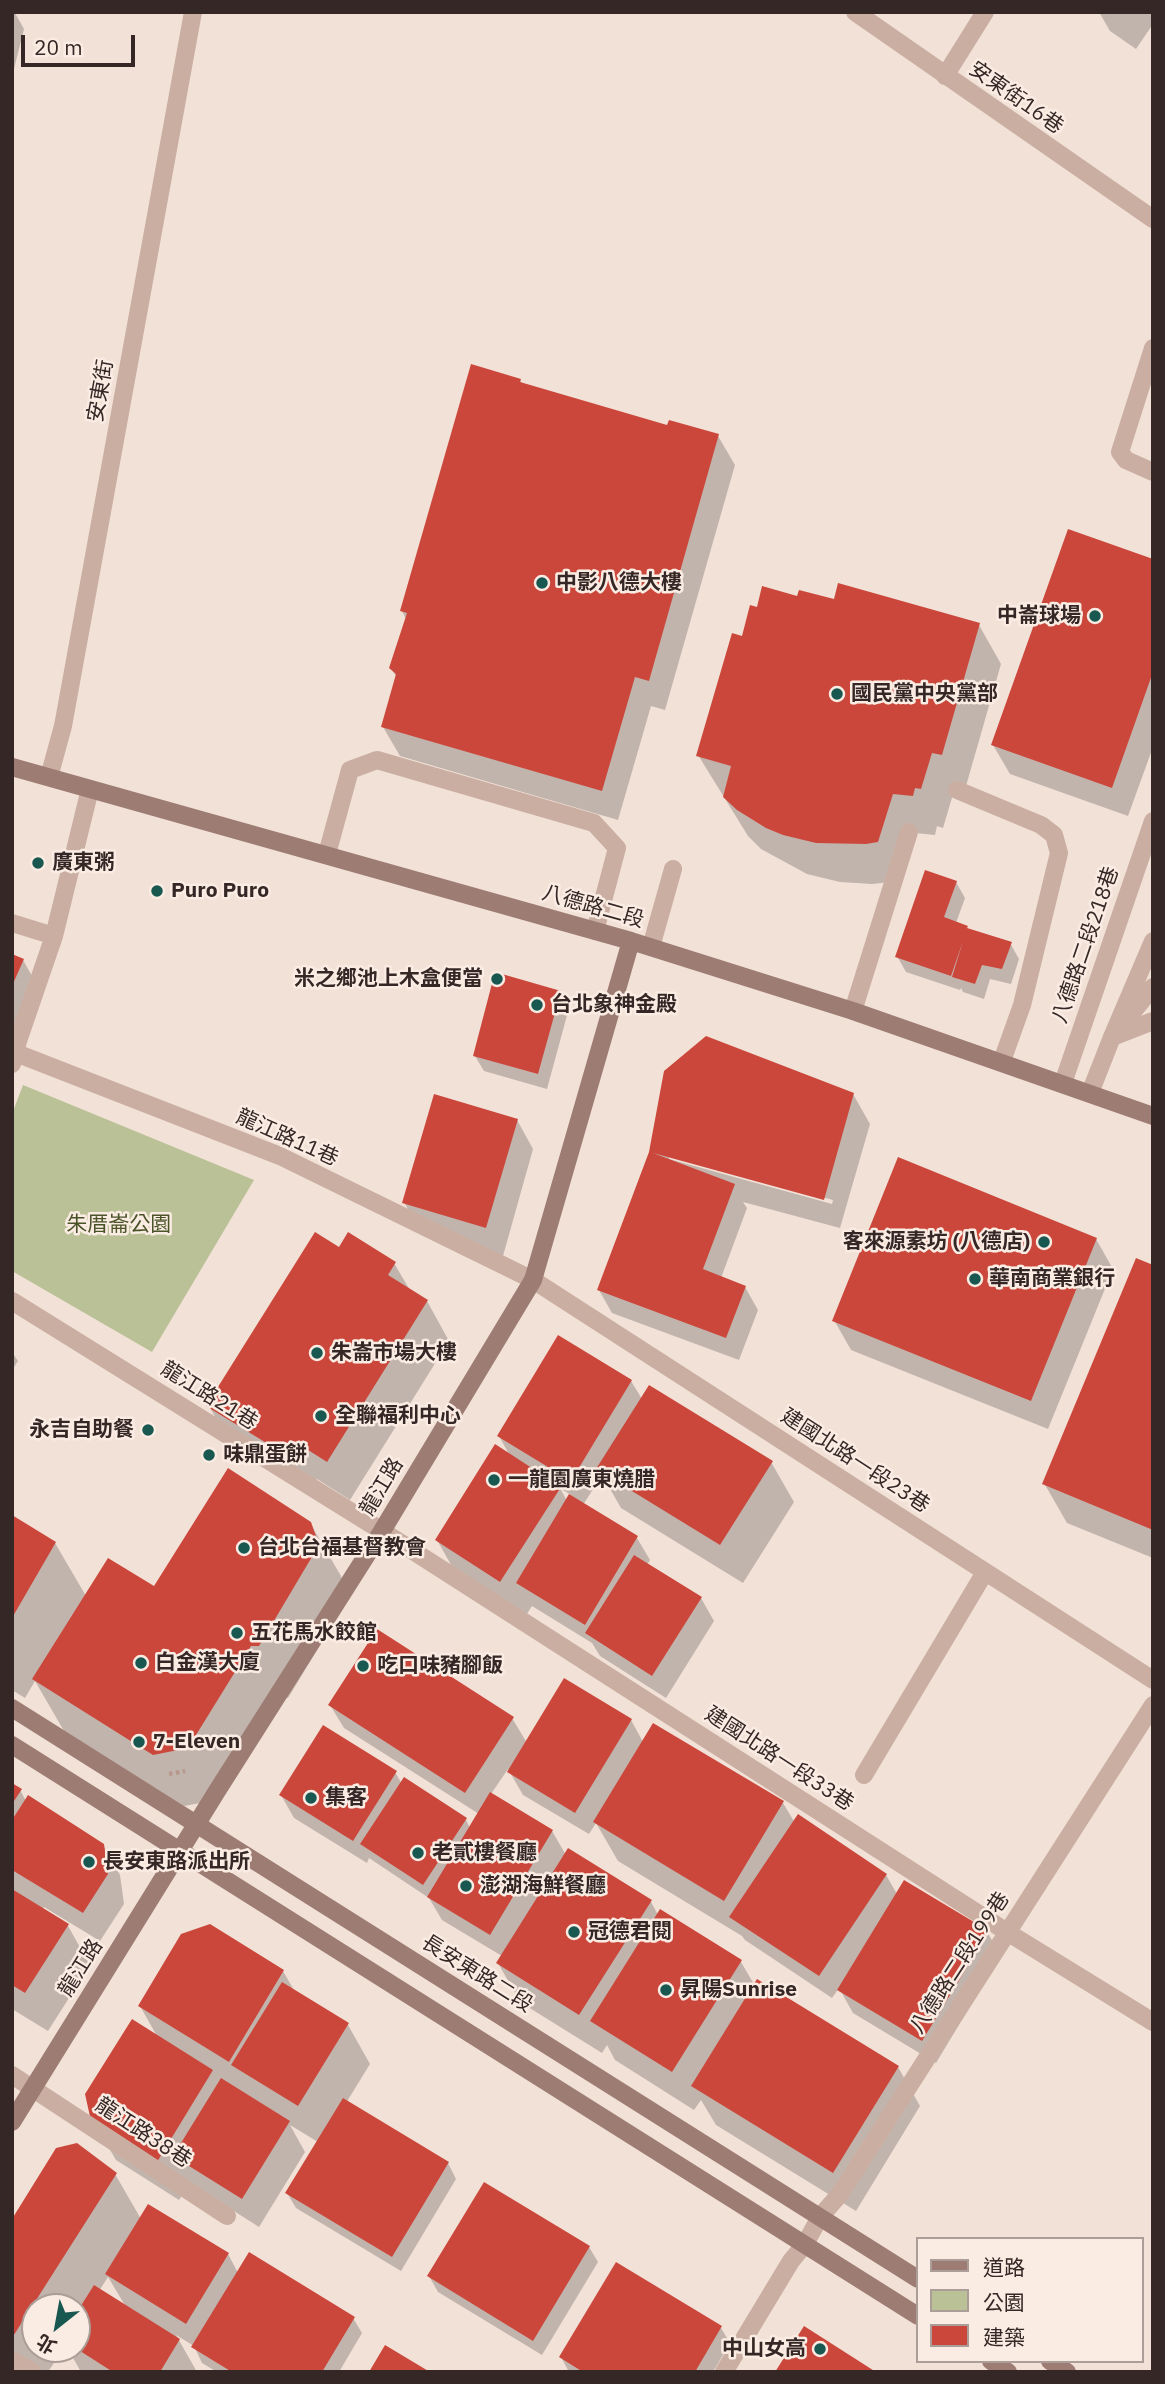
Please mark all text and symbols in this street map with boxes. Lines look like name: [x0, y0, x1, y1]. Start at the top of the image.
scale bar: [24, 21, 138, 65]
text: 20 m: [34, 33, 83, 61]
street label: 安東街16巷: [964, 56, 1068, 140]
street label: 安東街: [83, 358, 119, 424]
place label: 中影八德大樓: [556, 570, 682, 596]
marker: 中影八德大樓: [534, 575, 550, 591]
place label: 中崙球場: [997, 603, 1081, 629]
marker: 中崙球場: [1087, 608, 1103, 624]
place label: 國民黨中央黨部: [851, 681, 998, 707]
marker: 國民黨中央黨部: [829, 686, 845, 702]
place label: 廣東粥: [52, 850, 115, 876]
marker: 廣東粥: [30, 855, 46, 871]
street label: 八德路二段218巷: [1047, 863, 1125, 1027]
place label: Puro Puro: [171, 878, 269, 904]
street label: 八德路二段: [539, 880, 647, 934]
marker: Puro Puro: [149, 883, 165, 899]
place label: 米之鄉池上木盒便當: [294, 966, 483, 992]
marker: 米之鄉池上木盒便當: [489, 971, 505, 987]
place label: 台北象神金殿: [551, 992, 677, 1018]
marker: 台北象神金殿: [529, 997, 545, 1013]
street label: 龍江路11巷: [232, 1104, 342, 1172]
park label: 朱厝崙公園: [67, 1212, 171, 1238]
place label: 客來源素坊 (八德店): [843, 1229, 1030, 1255]
marker: 客來源素坊 (八德店): [1036, 1234, 1052, 1250]
place label: 華南商業銀行: [989, 1266, 1115, 1292]
marker: 華南商業銀行: [967, 1271, 983, 1287]
place label: 朱崙市場大樓: [331, 1340, 457, 1366]
marker: 朱崙市場大樓: [309, 1345, 325, 1361]
street label: 龍江路21巷: [156, 1356, 262, 1436]
place label: 全聯福利中心: [335, 1403, 461, 1429]
street label: 建國北路一段23巷: [776, 1404, 934, 1518]
marker: 全聯福利中心: [313, 1408, 329, 1424]
place label: 永吉自助餐: [29, 1417, 134, 1443]
marker: 永吉自助餐: [140, 1422, 156, 1438]
place label: 味鼎蛋餅: [223, 1442, 307, 1468]
marker: 味鼎蛋餅: [201, 1447, 217, 1463]
street label: 龍江路: [355, 1454, 409, 1520]
place label: 一龍園廣東燒腊: [508, 1467, 655, 1493]
marker: 一龍園廣東燒腊: [486, 1472, 502, 1488]
place label: 台北台福基督教會: [258, 1535, 426, 1561]
marker: 台北台福基督教會: [236, 1540, 252, 1556]
place label: 五花馬水餃館: [251, 1620, 377, 1646]
marker: 五花馬水餃館: [229, 1625, 245, 1641]
place label: 白金漢大廈: [155, 1650, 260, 1676]
place label: 吃口味豬腳飯: [377, 1653, 503, 1679]
marker: 白金漢大廈: [133, 1655, 149, 1671]
marker: 吃口味豬腳飯: [355, 1658, 371, 1674]
street label: 建國北路一段33巷: [700, 1702, 858, 1816]
place label: 7-Eleven: [153, 1729, 240, 1755]
marker: 7-Eleven: [131, 1734, 147, 1750]
place label: 集客: [325, 1785, 367, 1811]
marker: 集客: [303, 1790, 319, 1806]
place label: 老貳樓餐廳: [432, 1840, 537, 1866]
marker: 老貳樓餐廳: [410, 1845, 426, 1861]
place label: 長安東路派出所: [103, 1849, 250, 1875]
marker: 長安東路派出所: [81, 1854, 97, 1870]
place label: 澎湖海鮮餐廳: [480, 1873, 606, 1899]
marker: 澎湖海鮮餐廳: [458, 1878, 474, 1894]
street label: 八德路二段199巷: [905, 1887, 1015, 2039]
place label: 冠德君閱: [588, 1919, 672, 1945]
marker: 冠德君閱: [566, 1924, 582, 1940]
street label: 長安東路二段: [417, 1930, 537, 2018]
street label: 龍江路: [54, 1935, 108, 2001]
place label: 昇陽Sunrise: [680, 1977, 797, 2003]
marker: 昇陽Sunrise: [658, 1982, 674, 1998]
street label: 龍江路38巷: [90, 2093, 196, 2173]
legend: [916, 2237, 1144, 2363]
text: 道路: [983, 2253, 1025, 2281]
text: 公園: [983, 2288, 1025, 2316]
north arrow: [21, 2293, 91, 2363]
text: 建築: [983, 2323, 1025, 2351]
text: 北: [32, 2329, 61, 2359]
place label: 中山女高: [722, 2336, 806, 2362]
marker: 中山女高: [812, 2341, 828, 2357]

